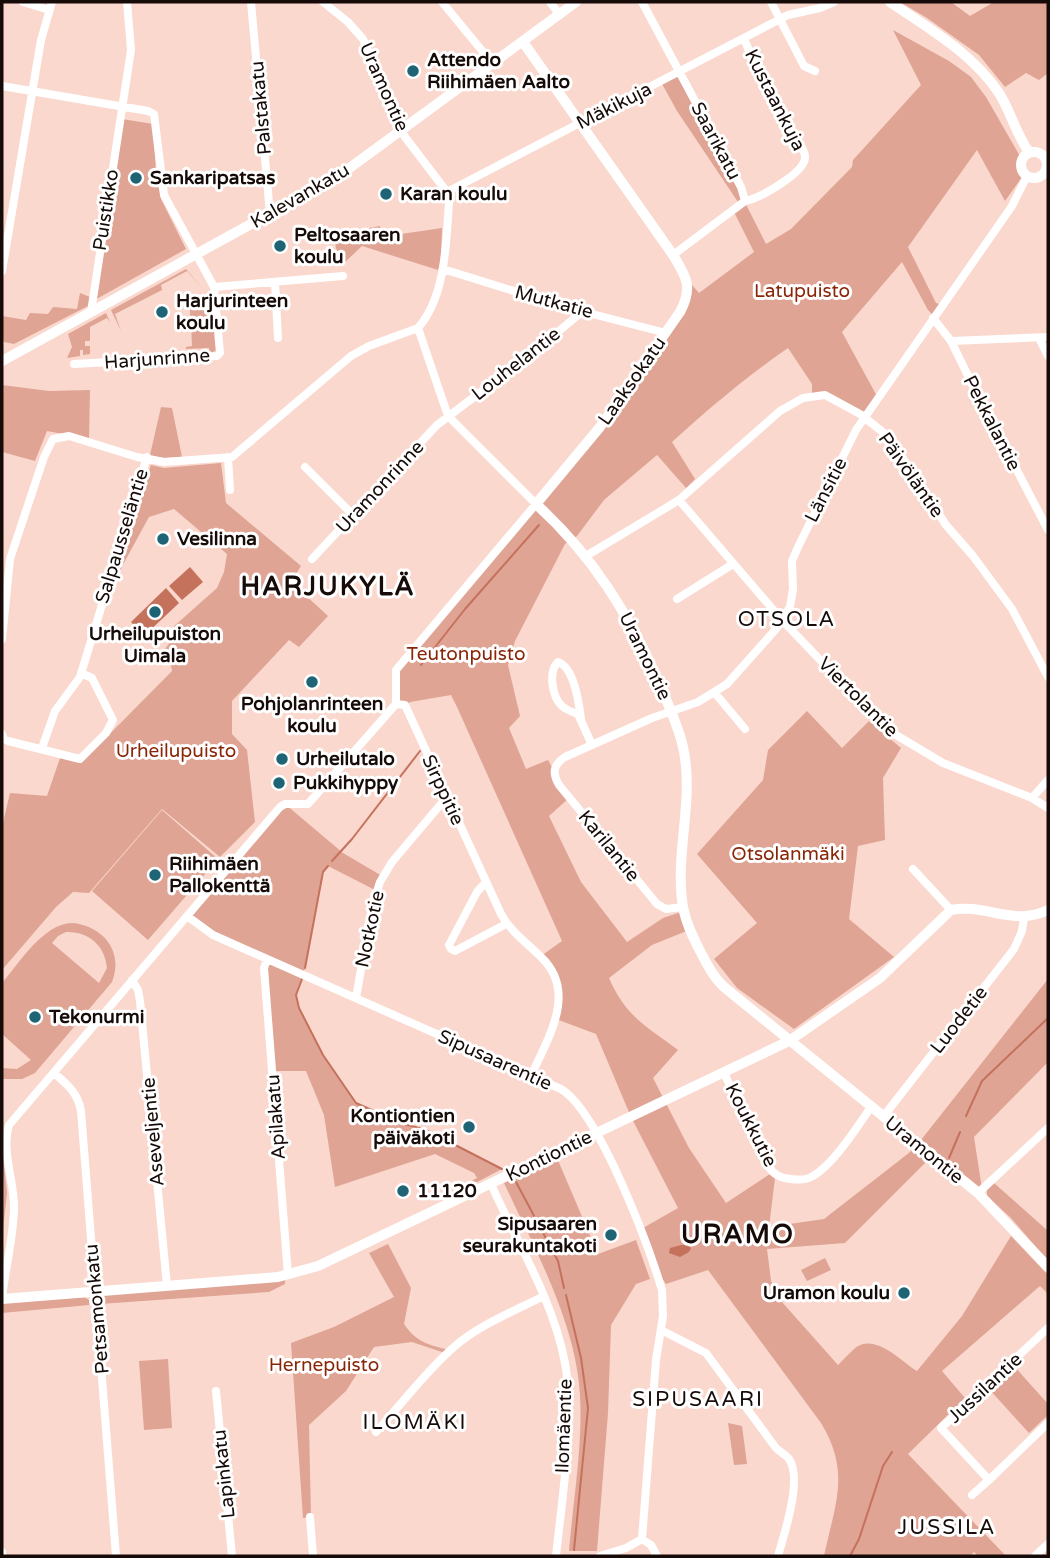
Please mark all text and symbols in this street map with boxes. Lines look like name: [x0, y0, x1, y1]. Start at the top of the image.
street label: Uramontie: [355, 39, 413, 135]
street label: Kustaankuja: [740, 46, 810, 154]
place label: Attendo Riihimäen Aalto: [427, 49, 570, 93]
street label: Palstakatu: [246, 60, 276, 156]
marker: Attendo Riihimäen Aalto: [405, 63, 421, 79]
street label: Mäkikuja: [573, 78, 655, 134]
street label: Saarikatu: [686, 99, 746, 183]
street label: Kalevankatu: [247, 159, 353, 233]
place label: Sankaripatsas: [150, 167, 275, 190]
street label: Puistikko: [89, 168, 123, 252]
marker: Sankaripatsas: [128, 170, 144, 186]
place label: Karan koulu: [400, 183, 507, 205]
marker: Karan koulu: [378, 186, 394, 202]
place label: Peltosaaren koulu: [294, 224, 400, 268]
marker: Peltosaaren koulu: [272, 238, 288, 254]
park label: Latupuisto: [754, 280, 850, 302]
street label: Mutkatie: [512, 281, 596, 323]
place label: Harjurinteen koulu: [176, 290, 288, 334]
marker: Harjurinteen koulu: [154, 304, 170, 320]
street label: Louhelantie: [468, 323, 564, 405]
street label: Laaksokatu: [594, 333, 670, 429]
street label: Harjunrinne: [103, 344, 211, 374]
street label: Pekkalantie: [959, 372, 1025, 474]
street label: Päivöläntie: [874, 428, 948, 522]
street label: Uramonrinne: [332, 436, 428, 538]
street label: Länsitie: [800, 454, 852, 526]
street label: Salpausseläntie: [91, 466, 153, 606]
place label: Vesilinna: [177, 528, 257, 550]
marker: Vesilinna: [155, 531, 171, 547]
district label: HARJUKYLÄ: [240, 571, 416, 602]
marker: Urheilupuiston Uimala: [147, 604, 163, 620]
district label: OTSOLA: [738, 607, 836, 632]
street label: Uramontie: [614, 608, 676, 704]
place label: Urheilupuiston Uimala: [89, 623, 221, 667]
park label: Teutonpuisto: [407, 643, 525, 665]
street label: Viertolantie: [813, 652, 903, 742]
marker: Pohjolanrinteen koulu: [304, 674, 320, 690]
place label: Pohjolanrinteen koulu: [241, 693, 383, 737]
park label: Urheilupuisto: [116, 740, 236, 762]
place label: Urheilutalo: [296, 748, 395, 770]
marker: Urheilutalo: [274, 751, 290, 767]
street label: Sirppitie: [417, 751, 469, 829]
place label: Pukkihyppy: [293, 772, 399, 795]
marker: Pukkihyppy: [271, 775, 287, 791]
street label: Karilantie: [574, 806, 644, 886]
park label: Otsolanmäki: [731, 843, 845, 865]
place label: Riihimäen Pallokenttä: [169, 853, 270, 897]
marker: Riihimäen Pallokenttä: [147, 867, 163, 883]
street label: Notkotie: [351, 888, 389, 970]
street label: Luodetie: [926, 982, 992, 1058]
place label: Tekonurmi: [48, 1006, 144, 1028]
marker: Tekonurmi: [27, 1009, 43, 1025]
street label: Sipusaarentie: [435, 1025, 555, 1095]
street label: Apilakatu: [262, 1074, 290, 1160]
street label: Aseveljentie: [137, 1077, 169, 1187]
street label: Koukkutie: [721, 1080, 781, 1170]
place label: Kontiontien päiväkoti: [350, 1105, 455, 1150]
street label: Uramontie: [880, 1112, 968, 1188]
marker: Kontiontien päiväkoti: [461, 1119, 477, 1135]
street label: Kontiontie: [502, 1126, 596, 1186]
place label: 11120: [417, 1180, 477, 1202]
marker: 11120: [395, 1183, 411, 1199]
place label: Sipusaaren seurakuntakoti: [463, 1213, 597, 1257]
district label: URAMO: [681, 1219, 795, 1250]
marker: Sipusaaren seurakuntakoti: [603, 1227, 619, 1243]
street label: Petsamonkatu: [80, 1243, 114, 1375]
place label: Uramon koulu: [763, 1282, 890, 1304]
marker: Uramon koulu: [896, 1285, 912, 1301]
street label: Jussilantie: [944, 1348, 1026, 1428]
park label: Hernepuisto: [269, 1354, 379, 1376]
street label: Ilomäentie: [551, 1378, 577, 1474]
district label: SIPUSAARI: [632, 1387, 764, 1412]
district label: ILOMÄKI: [362, 1410, 468, 1435]
street label: Lapinkatu: [208, 1428, 240, 1520]
district label: JUSSILA: [898, 1515, 996, 1540]

